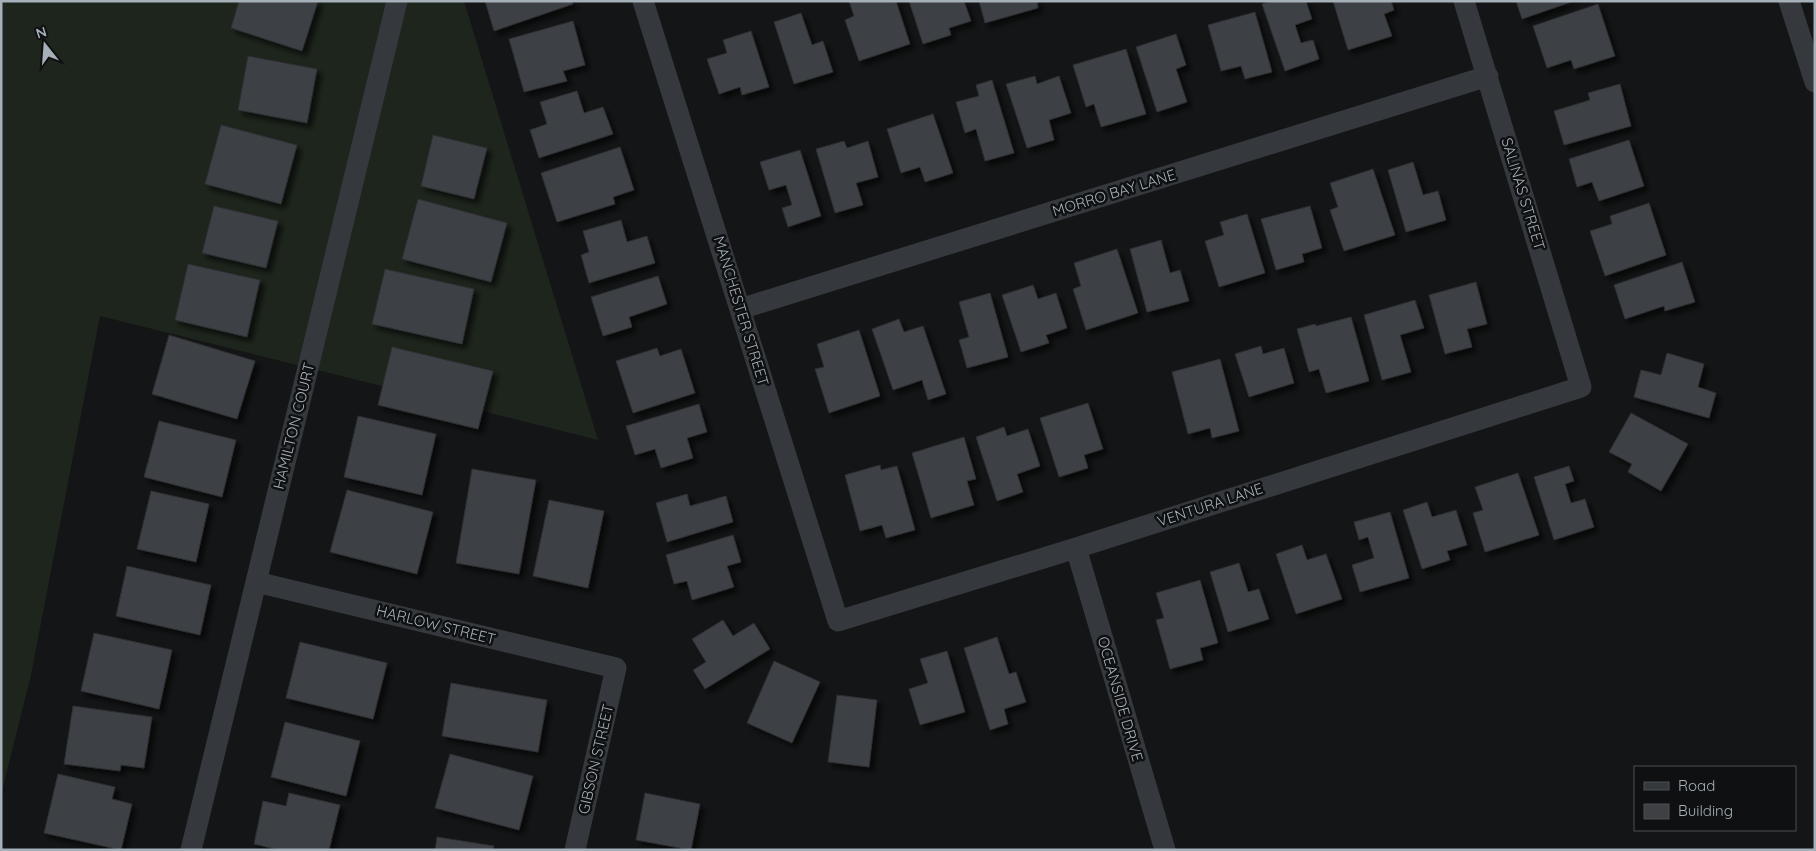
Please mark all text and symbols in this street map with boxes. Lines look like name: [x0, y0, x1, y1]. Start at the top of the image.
north arrow: [20, 20, 70, 70]
text: N: [34, 22, 49, 43]
street label: SALINAS STREET: [1497, 135, 1550, 252]
street label: MORRO BAY LANE: [1050, 165, 1178, 220]
street label: MANCHESTER STREET: [710, 234, 773, 388]
street label: HAMILTON COURT: [269, 361, 318, 491]
street label: VENTURA LANE: [1155, 478, 1265, 531]
street label: HARLOW STREET: [375, 601, 498, 648]
street label: OCEANSIDE DRIVE: [1094, 634, 1147, 764]
street label: GIBSON STREET: [574, 702, 617, 816]
legend: [1634, 766, 1796, 831]
text: Road: [1678, 776, 1715, 795]
text: Building: [1678, 801, 1733, 820]

